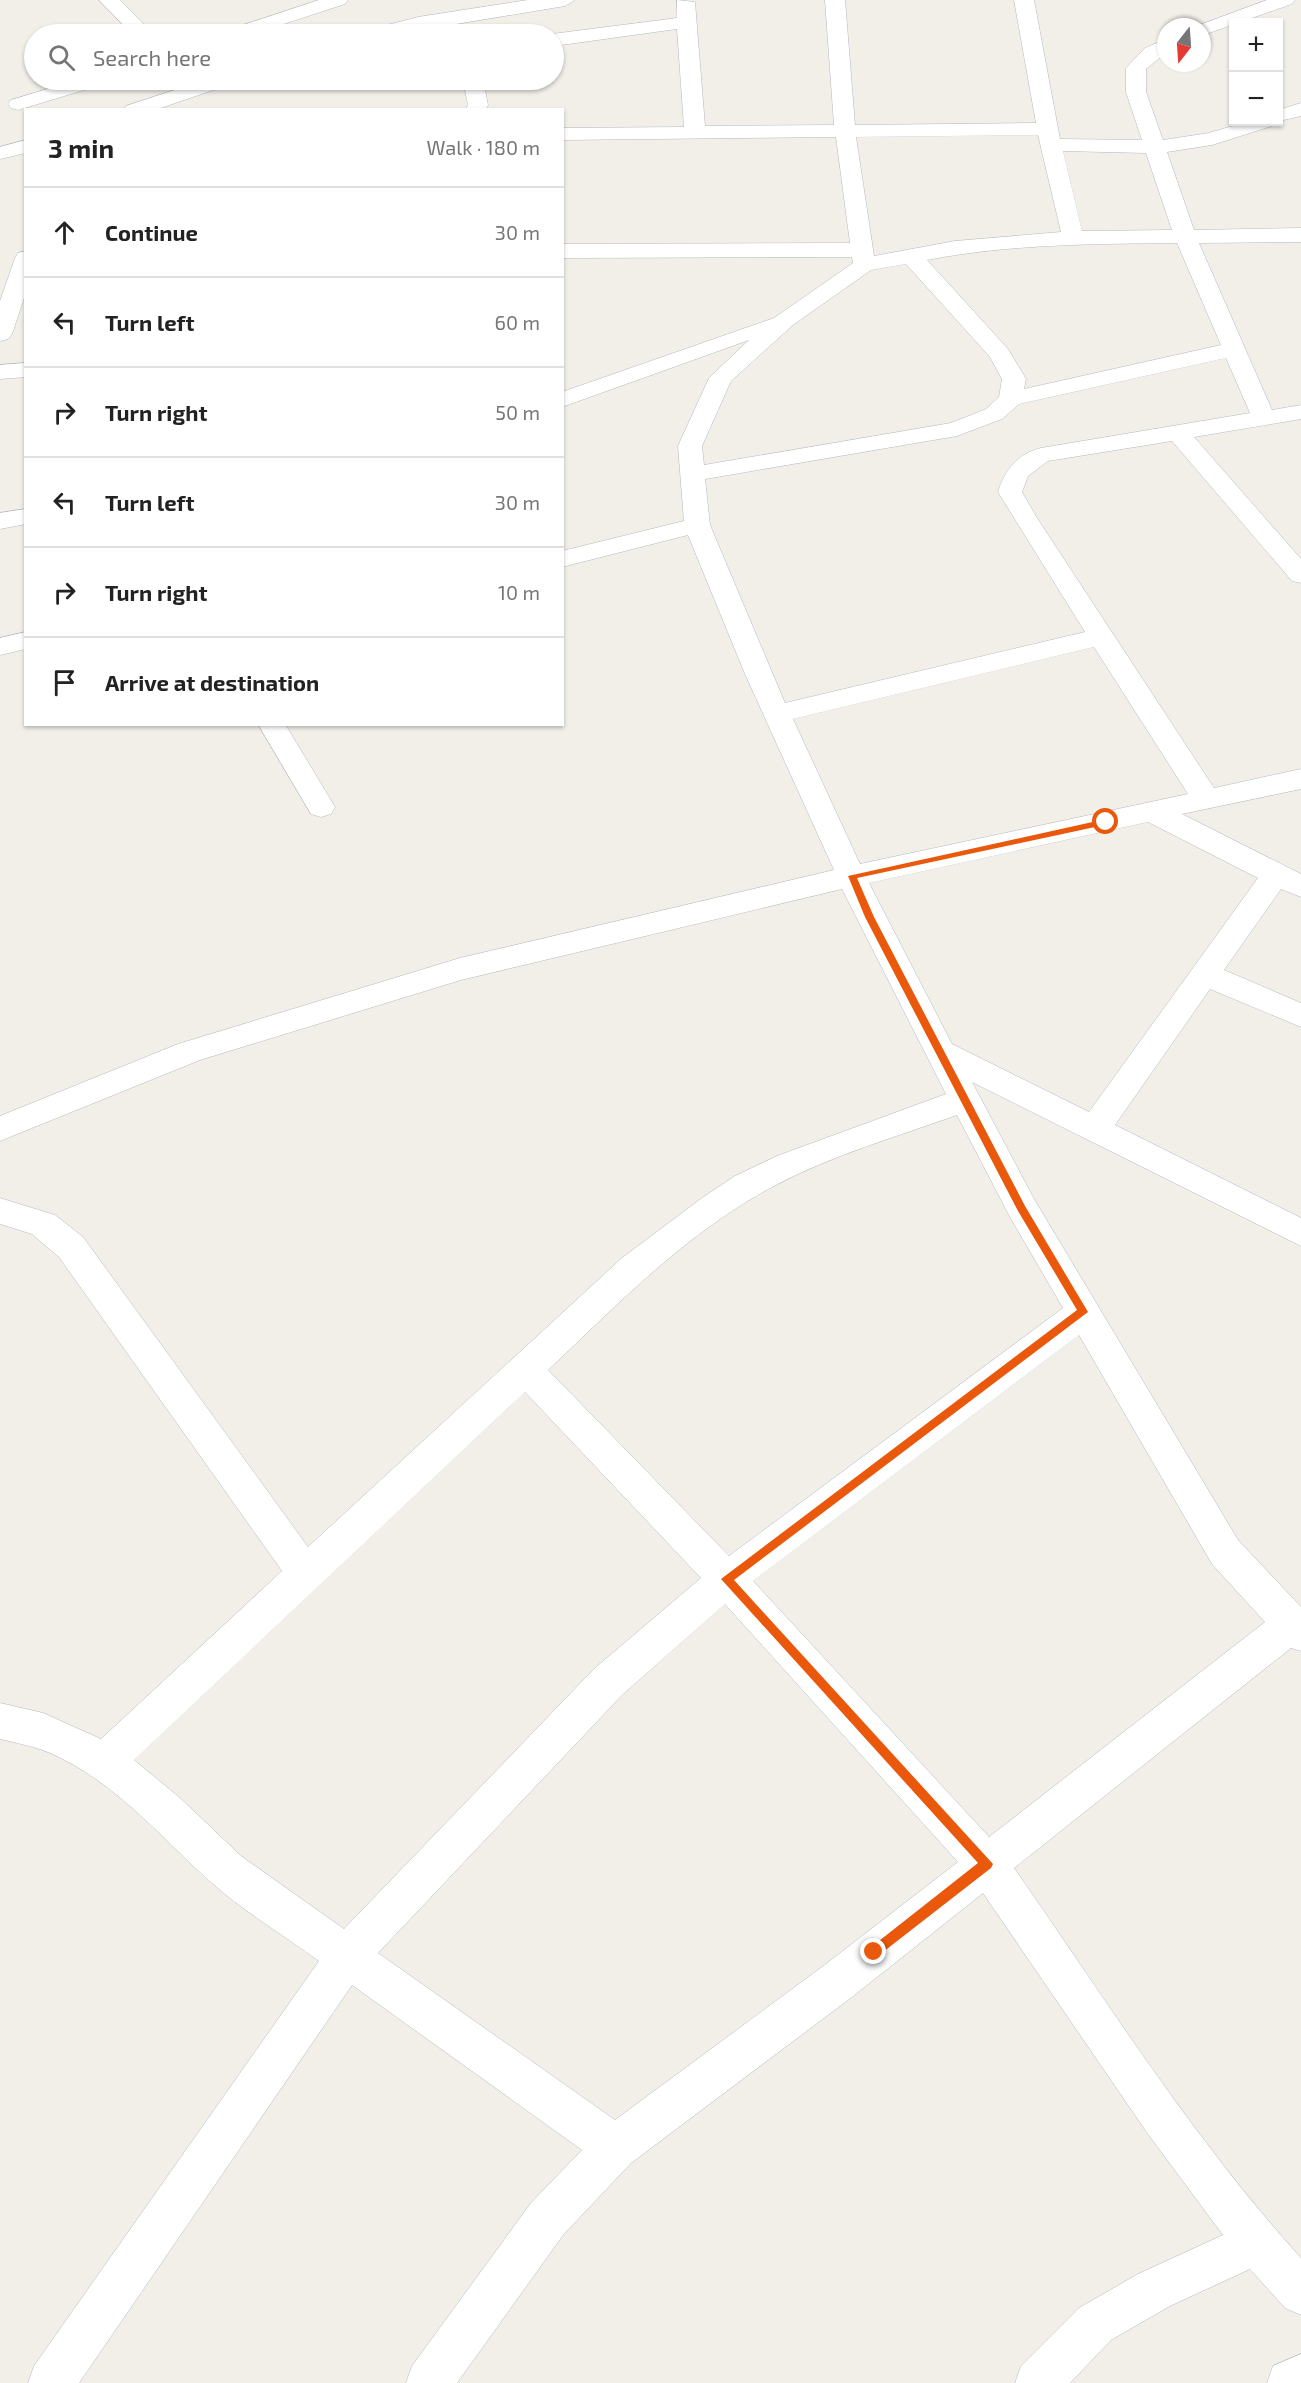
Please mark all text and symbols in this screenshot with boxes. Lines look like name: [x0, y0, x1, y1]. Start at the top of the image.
north arrow: [1157, 18, 1211, 72]
map controls: [1229, 18, 1283, 126]
button: +: [1229, 18, 1283, 72]
search box: [24, 24, 564, 90]
icon: search: [45, 41, 78, 74]
text: Search here: [93, 44, 211, 70]
button: −: [1229, 72, 1283, 126]
text: 3 min: [48, 132, 114, 163]
text: Walk · 180 m: [427, 135, 540, 159]
icon: ahead: [48, 216, 81, 249]
text: Continue: [105, 219, 198, 245]
text: 30 m: [495, 220, 540, 244]
icon: left: [48, 306, 81, 339]
text: Turn left: [105, 309, 194, 335]
text: 60 m: [495, 310, 540, 334]
icon: right: [48, 396, 81, 429]
text: Turn right: [105, 399, 207, 425]
text: 50 m: [495, 400, 540, 424]
icon: left: [48, 486, 81, 519]
text: Turn left: [105, 489, 194, 515]
text: 30 m: [495, 490, 540, 514]
icon: right: [48, 576, 81, 609]
text: Turn right: [105, 579, 207, 605]
text: 10 m: [498, 580, 540, 604]
icon: arrive: [48, 666, 81, 699]
text: Arrive at destination: [105, 669, 319, 695]
route start: [1092, 808, 1118, 834]
route end: [860, 1938, 886, 1964]

